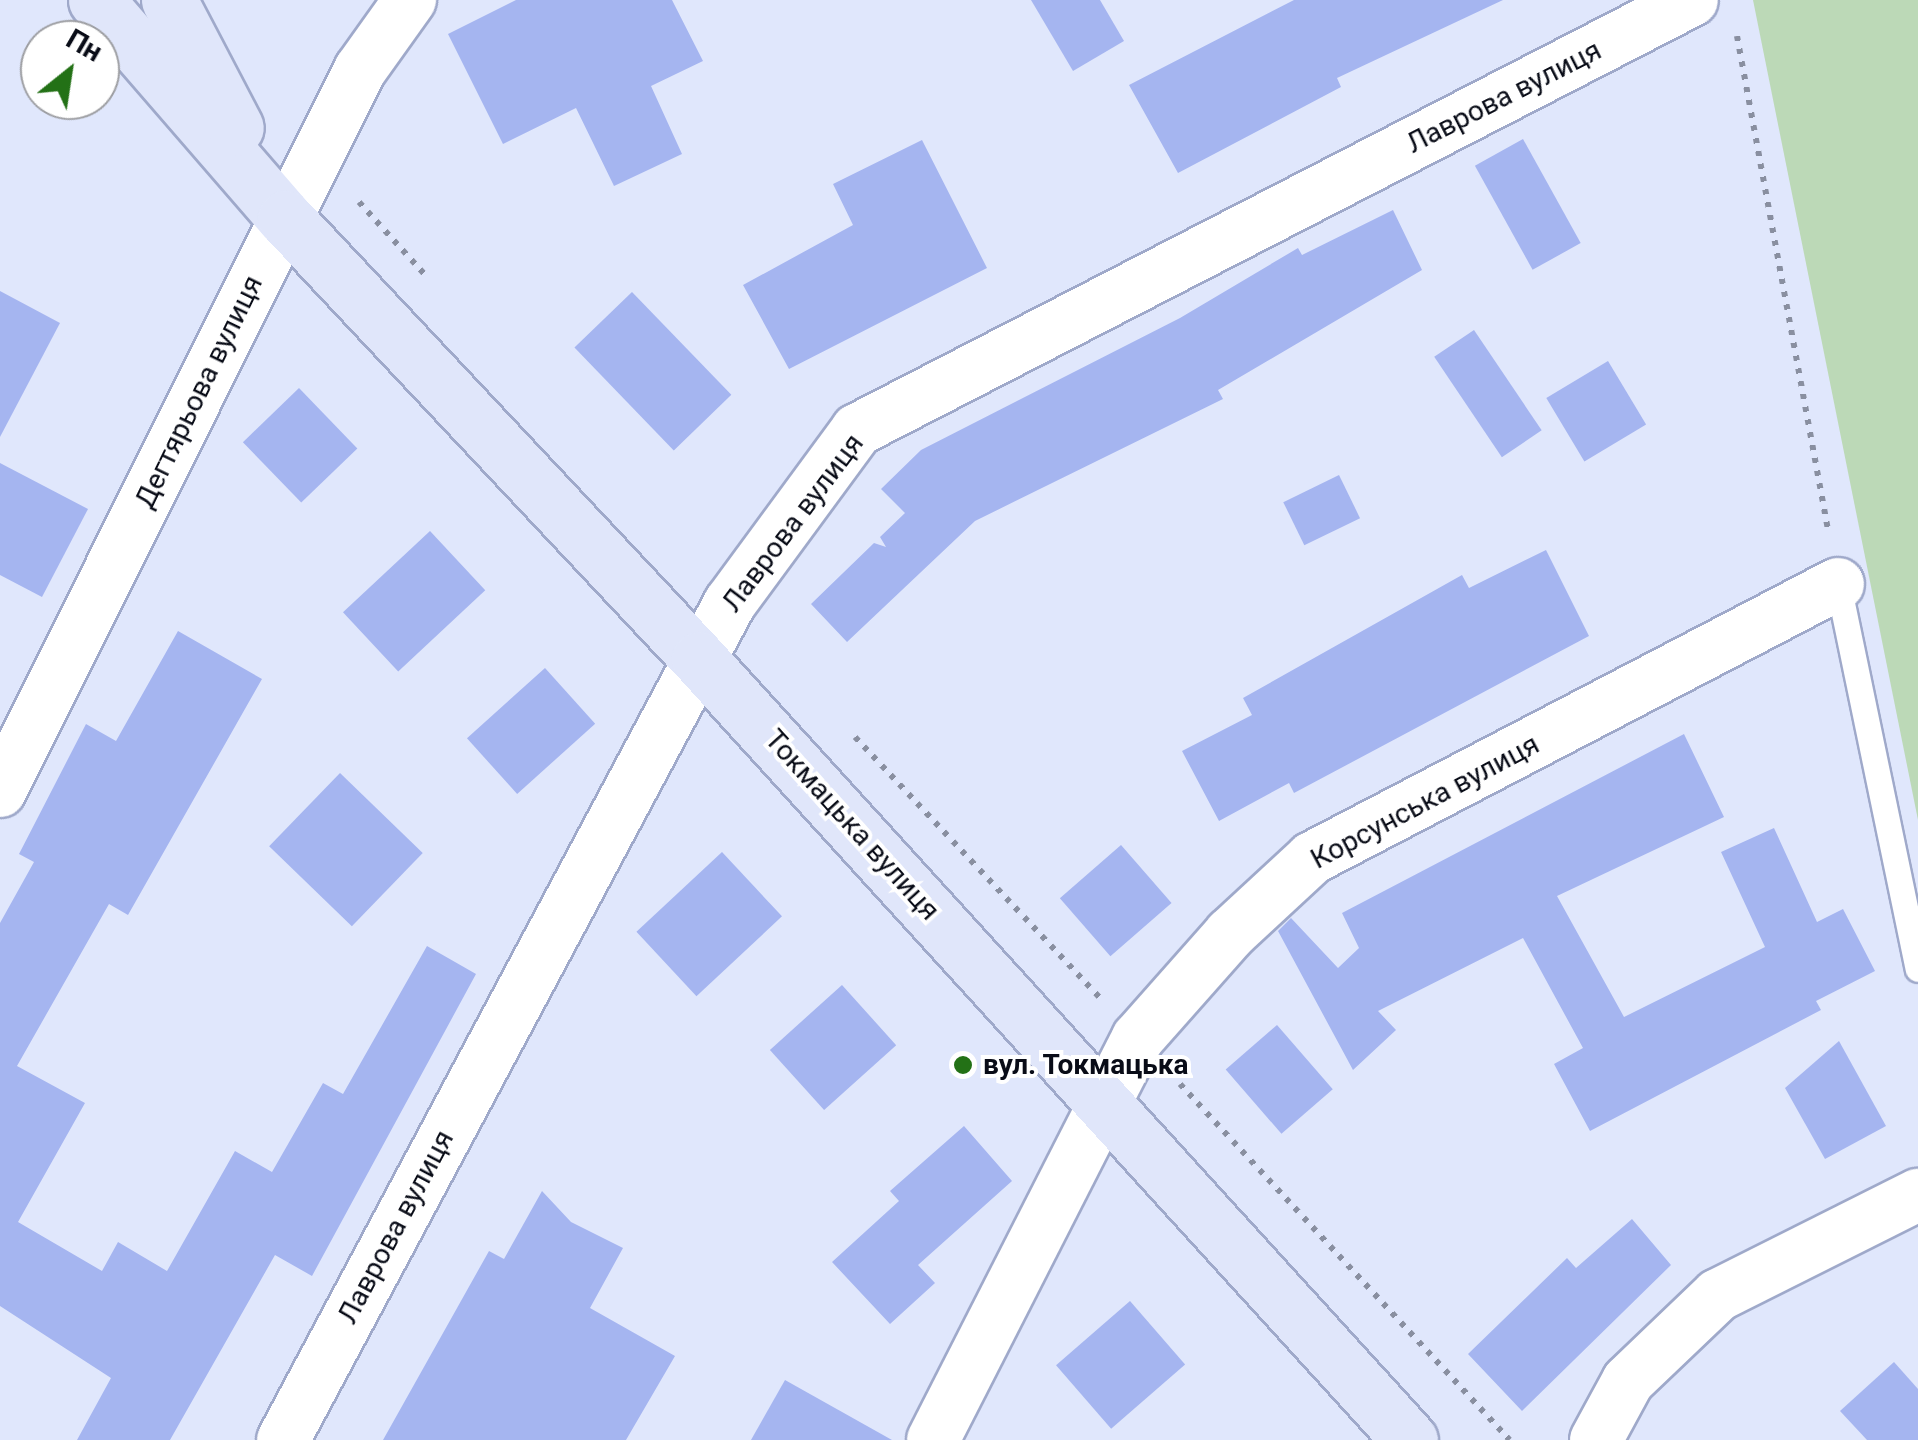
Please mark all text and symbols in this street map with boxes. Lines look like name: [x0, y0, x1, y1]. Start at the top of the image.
north arrow: [20, 20, 120, 120]
text: Пн: [61, 22, 108, 69]
street label: Лаврова вулиця: [1401, 33, 1607, 161]
street label: Дегтярьова вулиця: [128, 270, 270, 514]
street label: Лаврова вулиця: [715, 427, 871, 619]
street label: Токмацька вулиця: [758, 723, 946, 927]
street label: Корсунська вулиця: [1305, 728, 1545, 876]
place label: вул. Токмацька: [983, 1048, 1189, 1082]
marker: вул. Токмацька: [952, 1054, 974, 1076]
street label: Лаврова вулиця: [331, 1125, 461, 1329]

